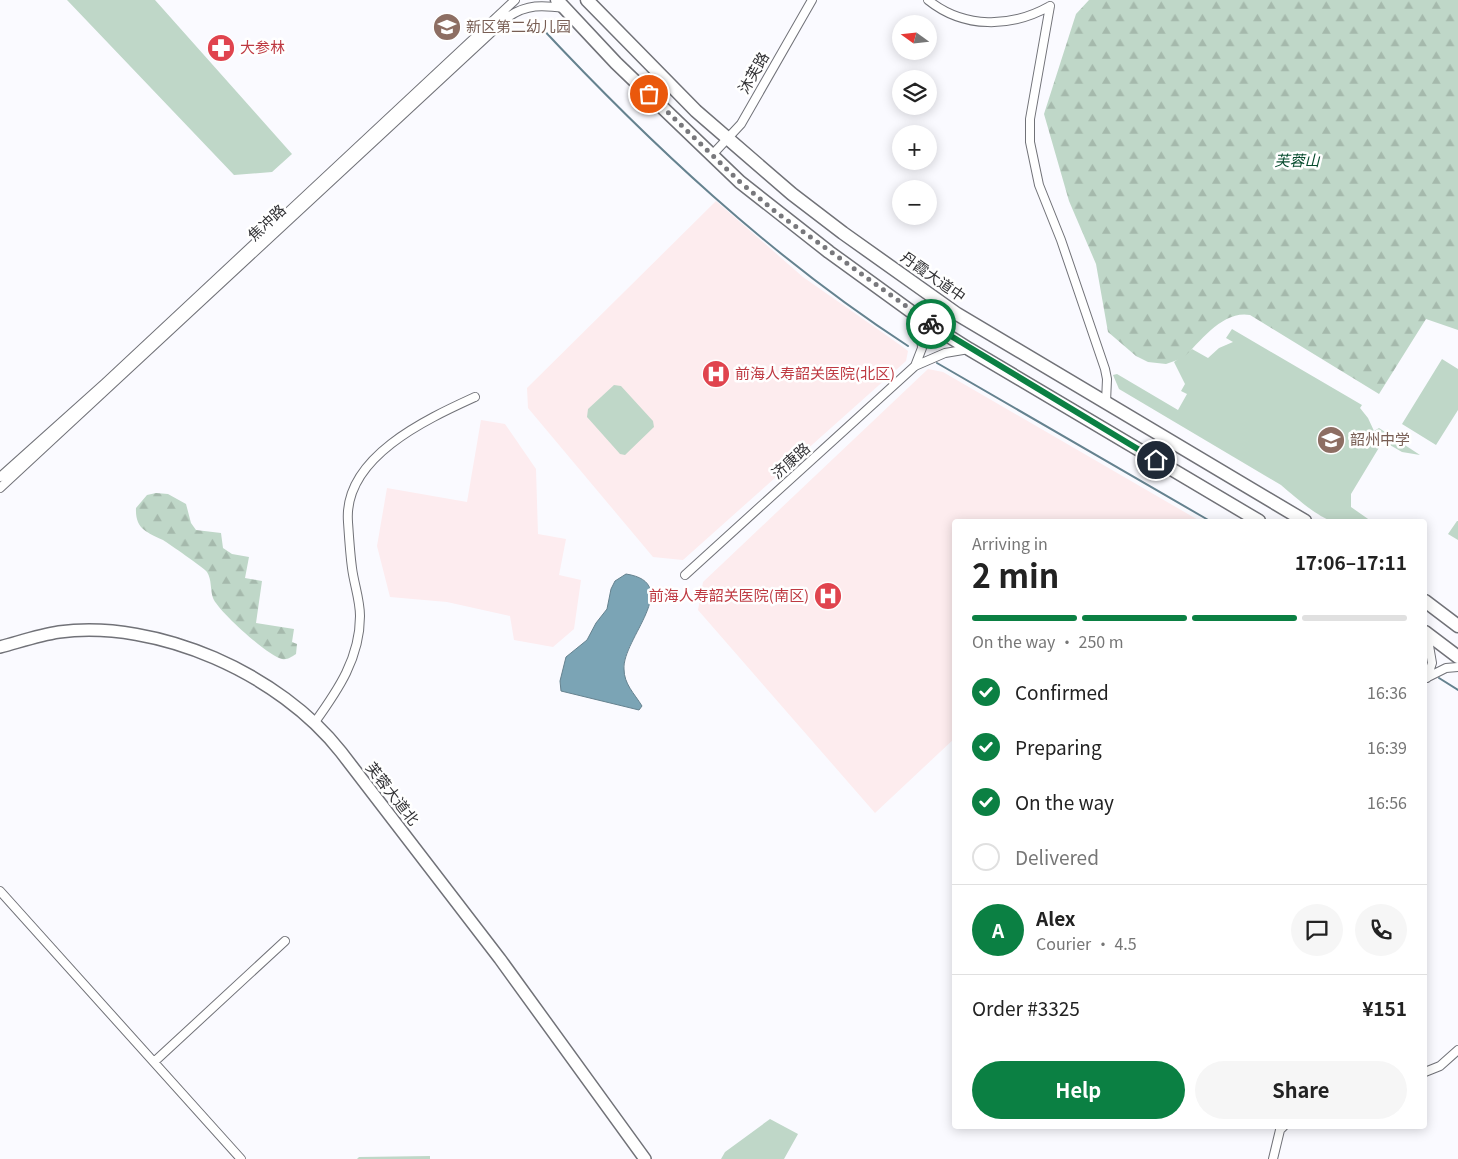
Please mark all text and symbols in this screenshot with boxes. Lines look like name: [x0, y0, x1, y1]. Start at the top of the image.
school or university icon: 新区第二幼儿园: [432, 12, 462, 42]
place label: 新区第二幼儿园: [466, 15, 571, 36]
north arrow: [892, 15, 938, 60]
map controls: [892, 15, 937, 225]
pharmacy icon: 大参林: [206, 33, 236, 63]
place label: 大参林: [240, 36, 285, 57]
street label: 沐芙路: [732, 48, 773, 97]
button: layers: [892, 70, 937, 115]
pin: [628, 73, 670, 115]
icon: bag: [635, 80, 663, 108]
button: +: [892, 125, 937, 170]
park label: 芙蓉山: [1274, 149, 1320, 170]
button: −: [892, 180, 937, 225]
street label: 焦冲路: [242, 199, 290, 245]
street label: 丹霞大道中: [897, 246, 971, 306]
courier: [906, 299, 956, 349]
icon: bike: [917, 310, 945, 338]
hospital icon: 前海人寿韶关医院(北区): [701, 359, 731, 389]
place label: 前海人寿韶关医院(北区): [735, 362, 895, 383]
school or university icon: 韶州中学: [1316, 425, 1346, 455]
place label: 韶州中学: [1350, 428, 1410, 449]
street label: 济康路: [766, 437, 814, 483]
pin: [1135, 439, 1177, 481]
icon: home: [1142, 446, 1170, 474]
text: Arriving in: [972, 531, 1048, 555]
text: 17:06–17:11: [1295, 548, 1407, 575]
text: 2 min: [972, 551, 1059, 597]
hospital icon: 前海人寿韶关医院(南区): [813, 581, 843, 611]
place label: 前海人寿韶关医院(南区): [649, 584, 809, 605]
text: On the way · 250 m: [972, 629, 1124, 653]
icon: check: [972, 678, 1000, 706]
text: Confirmed: [1015, 678, 1109, 705]
text: 16:36: [1367, 680, 1407, 704]
icon: check: [972, 733, 1000, 761]
text: Preparing: [1015, 733, 1102, 760]
text: 16:39: [1367, 735, 1407, 759]
street label: 芙蓉大道北: [362, 757, 425, 829]
icon: check: [972, 788, 1000, 816]
text: On the way: [1015, 788, 1114, 815]
text: 16:56: [1367, 790, 1407, 814]
text: Delivered: [1015, 843, 1099, 870]
text: Alex: [1036, 904, 1075, 931]
button: chat: [1291, 904, 1343, 956]
button: phone: [1355, 904, 1407, 956]
text: A: [992, 916, 1004, 943]
text: Courier · 4.5: [1036, 931, 1137, 955]
text: Order #3325: [972, 994, 1080, 1021]
text: ¥151: [1362, 994, 1407, 1021]
button: Help: [972, 1061, 1185, 1119]
button: Share: [1195, 1061, 1407, 1119]

